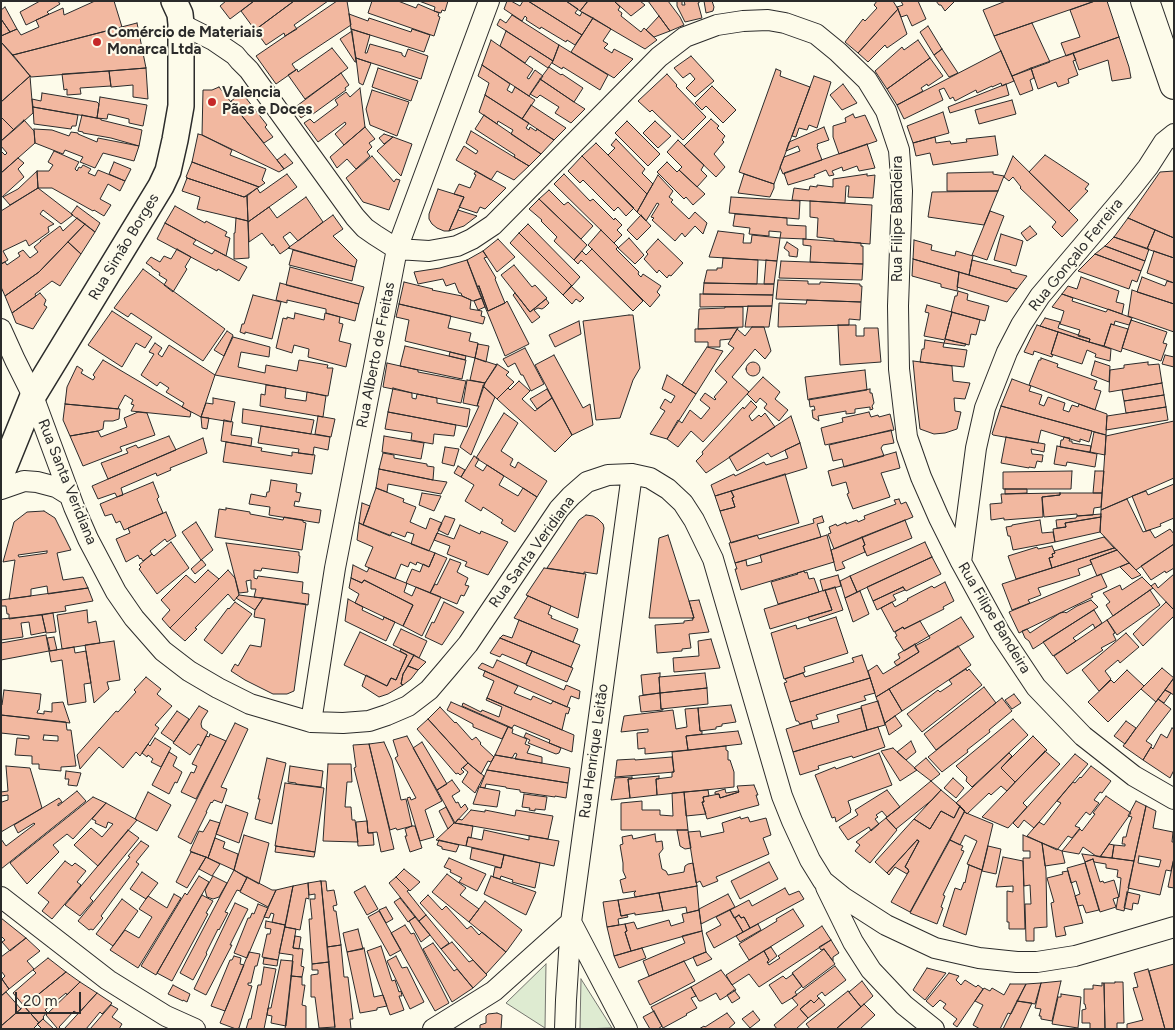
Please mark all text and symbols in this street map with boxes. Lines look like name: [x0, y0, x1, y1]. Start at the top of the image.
place label: Comércio de Materiais Monarca Ltda: [107, 24, 263, 59]
marker: Comércio de Materiais Monarca Ltda: [91, 36, 103, 48]
place label: Valencia Pães e Doces: [222, 84, 312, 119]
marker: Valencia Pães e Doces: [206, 96, 218, 108]
street label: Rua Filipe Bandeira: [889, 156, 907, 282]
street label: Rua Simão Borges: [85, 190, 163, 304]
street label: Rua Gonçalo Ferreira: [1025, 195, 1127, 315]
street label: Rua Alberto de Freitas: [353, 280, 399, 430]
street label: Rua Santa Veridiana: [34, 417, 100, 547]
street label: Rua Santa Veridiana: [485, 493, 579, 611]
street label: Rua Filipe Bandeira: [954, 559, 1034, 677]
street label: Rua Henrique Leitão: [576, 682, 612, 820]
scale bar: [18, 982, 84, 1014]
text: 20 m: [23, 992, 57, 1010]

